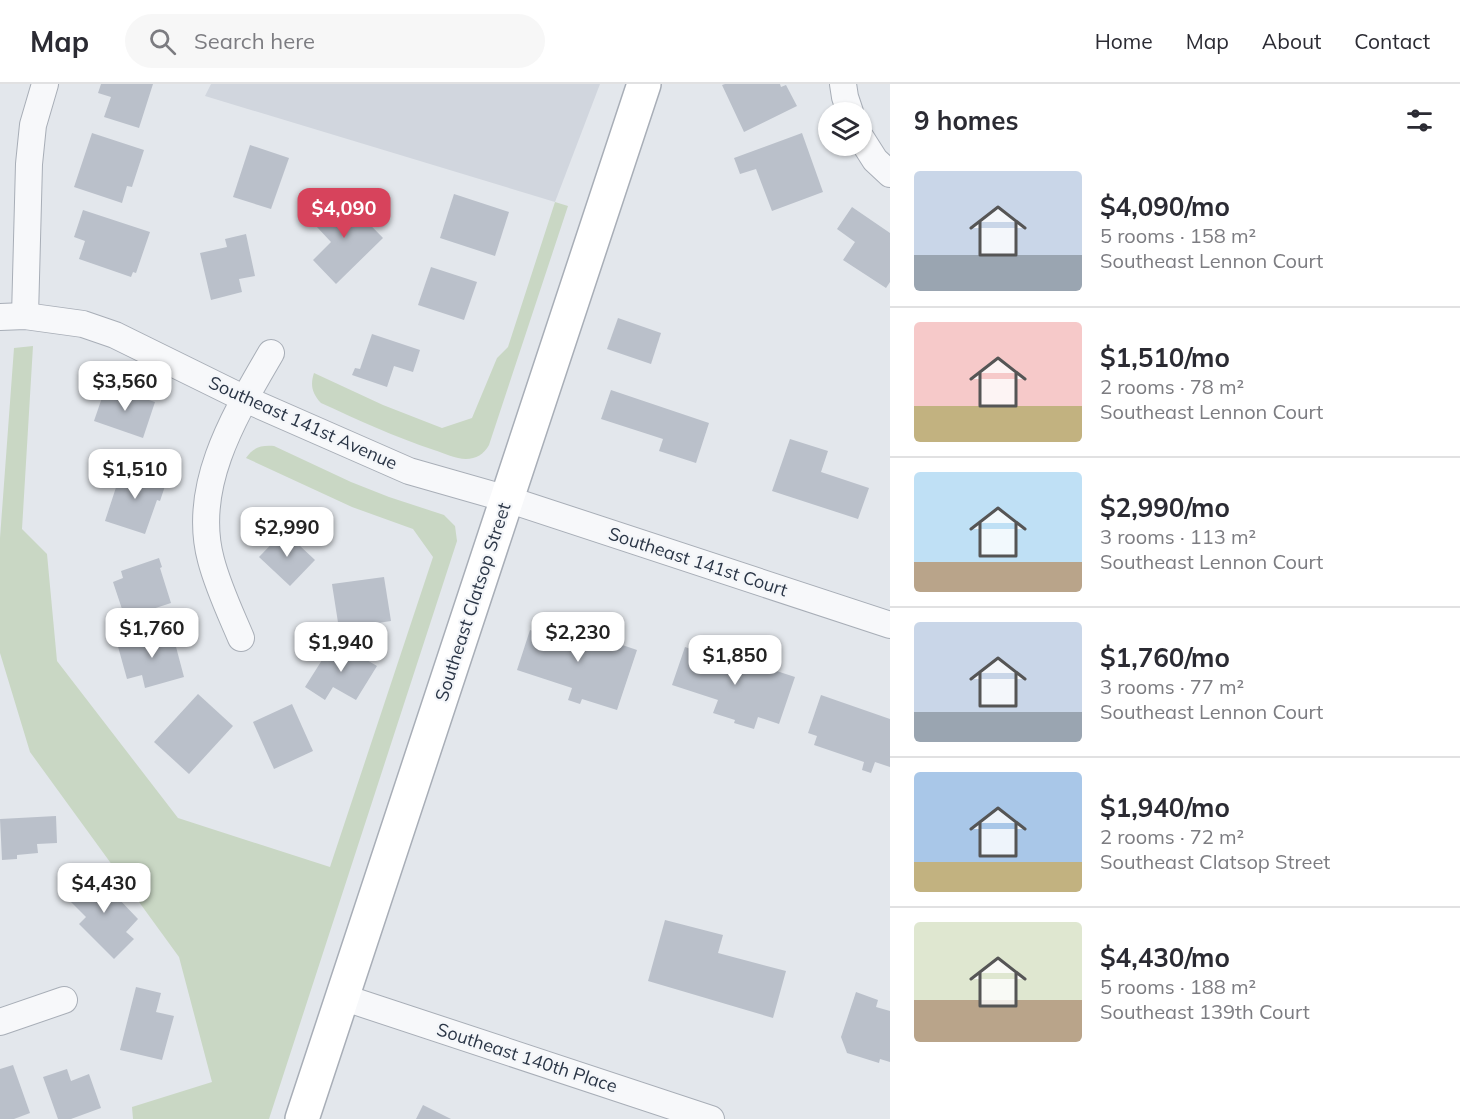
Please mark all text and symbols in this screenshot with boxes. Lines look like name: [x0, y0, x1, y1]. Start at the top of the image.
search box: [125, 14, 545, 68]
text: Map: [30, 24, 89, 59]
icon: search: [146, 25, 179, 58]
text: Search here: [194, 27, 315, 55]
text: Home: [1095, 28, 1153, 54]
text: Map: [1186, 28, 1229, 54]
text: About: [1262, 28, 1321, 54]
text: Contact: [1354, 28, 1430, 54]
map controls: [818, 102, 872, 156]
button: layers: [818, 102, 872, 156]
text: 9 homes: [914, 104, 1018, 137]
icon: filters: [1403, 104, 1436, 137]
pin: $4,090: [295, 188, 393, 239]
text: $4,090/mo: [1100, 190, 1230, 223]
text: $4,090: [312, 195, 376, 220]
icon: home: [962, 195, 1034, 267]
text: 5 rooms · 158 m²: [1100, 223, 1256, 248]
text: Southeast Lennon Court: [1100, 248, 1323, 273]
text: $1,510/mo: [1100, 341, 1230, 374]
icon: home: [962, 346, 1034, 418]
pin: $3,560: [76, 361, 174, 412]
text: $3,560: [93, 368, 157, 393]
street label: Southeast 141st Avenue: [205, 371, 401, 475]
text: 2 rooms · 78 m²: [1100, 374, 1244, 399]
text: Southeast Lennon Court: [1100, 399, 1323, 424]
pin: $1,510: [86, 449, 184, 500]
text: $1,510: [103, 456, 167, 481]
text: $2,990/mo: [1100, 491, 1230, 524]
icon: home: [962, 496, 1034, 568]
street label: Southeast Clatsop Street: [430, 500, 515, 704]
pin: $2,990: [238, 507, 336, 558]
text: $2,990: [255, 514, 319, 539]
street label: Southeast 141st Court: [606, 522, 791, 601]
text: 3 rooms · 113 m²: [1100, 524, 1256, 549]
text: Southeast Lennon Court: [1100, 549, 1323, 574]
pin: $1,760: [103, 608, 201, 659]
pin: $2,230: [529, 612, 627, 663]
text: $1,760: [120, 615, 184, 640]
text: $2,230: [546, 619, 610, 644]
pin: $1,940: [292, 622, 390, 673]
text: $1,940: [309, 629, 373, 654]
pin: $1,850: [686, 635, 784, 686]
text: $1,760/mo: [1100, 641, 1230, 674]
text: $1,850: [703, 642, 767, 667]
icon: home: [962, 646, 1034, 718]
text: 3 rooms · 77 m²: [1100, 674, 1244, 699]
text: Southeast Lennon Court: [1100, 699, 1323, 724]
text: $1,940/mo: [1100, 791, 1230, 824]
icon: home: [962, 796, 1034, 868]
text: 2 rooms · 72 m²: [1100, 824, 1244, 849]
text: Southeast Clatsop Street: [1100, 849, 1330, 874]
pin: $4,430: [55, 863, 153, 914]
text: $4,430: [72, 870, 136, 895]
text: $4,430/mo: [1100, 941, 1230, 974]
icon: home: [962, 946, 1034, 1018]
text: 5 rooms · 188 m²: [1100, 974, 1256, 999]
text: Southeast 139th Court: [1100, 999, 1310, 1024]
street label: Southeast 140th Place: [434, 1017, 620, 1098]

